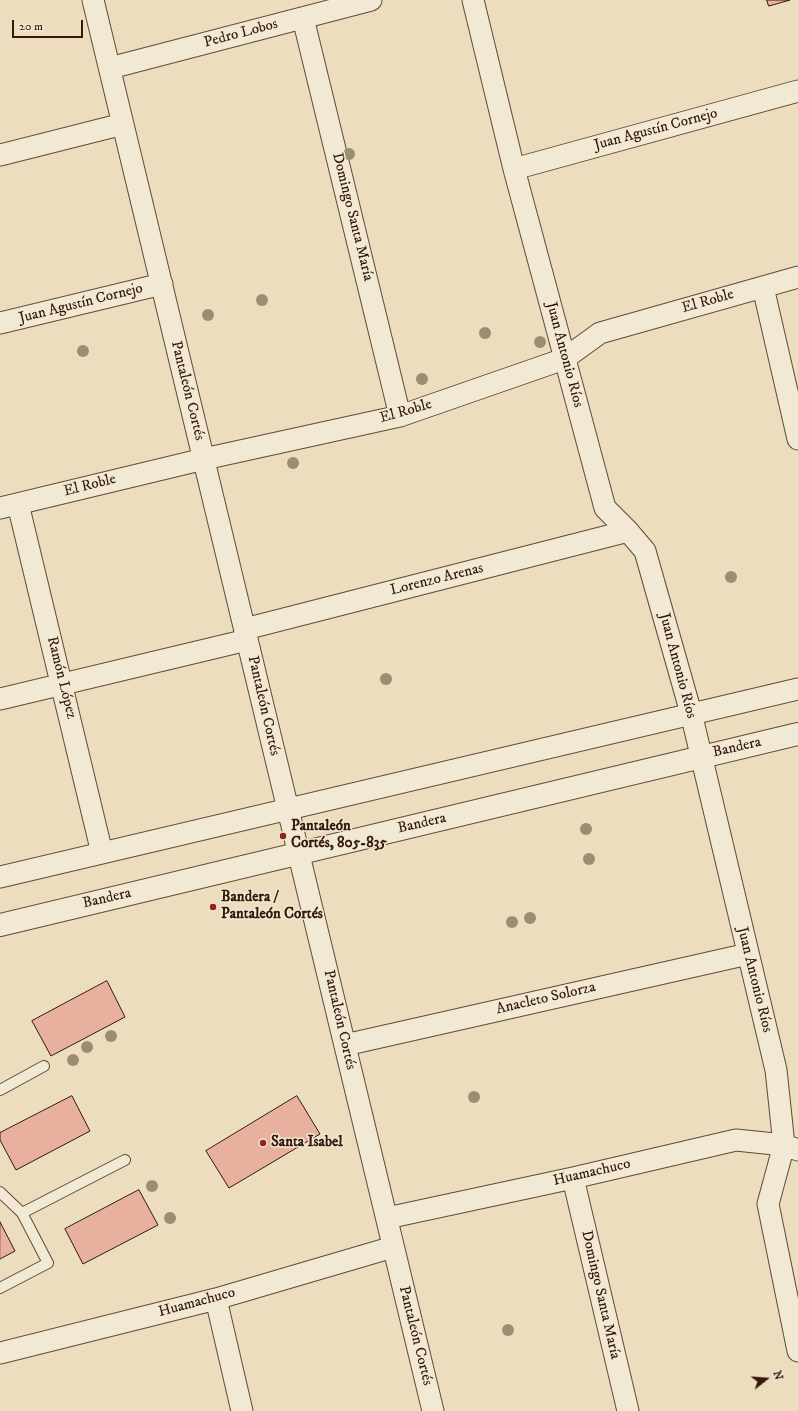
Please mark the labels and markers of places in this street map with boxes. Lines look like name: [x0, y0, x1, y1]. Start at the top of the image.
place label: Pantaleón Cortés, 805-835: [291, 818, 387, 853]
marker: Pantaleón Cortés, 805-835: [278, 831, 288, 841]
place label: Bandera / Pantaleón Cortés: [221, 889, 323, 924]
marker: Bandera / Pantaleón Cortés: [208, 902, 218, 912]
place label: Santa Isabel: [271, 1134, 343, 1152]
marker: Santa Isabel: [258, 1138, 268, 1148]

